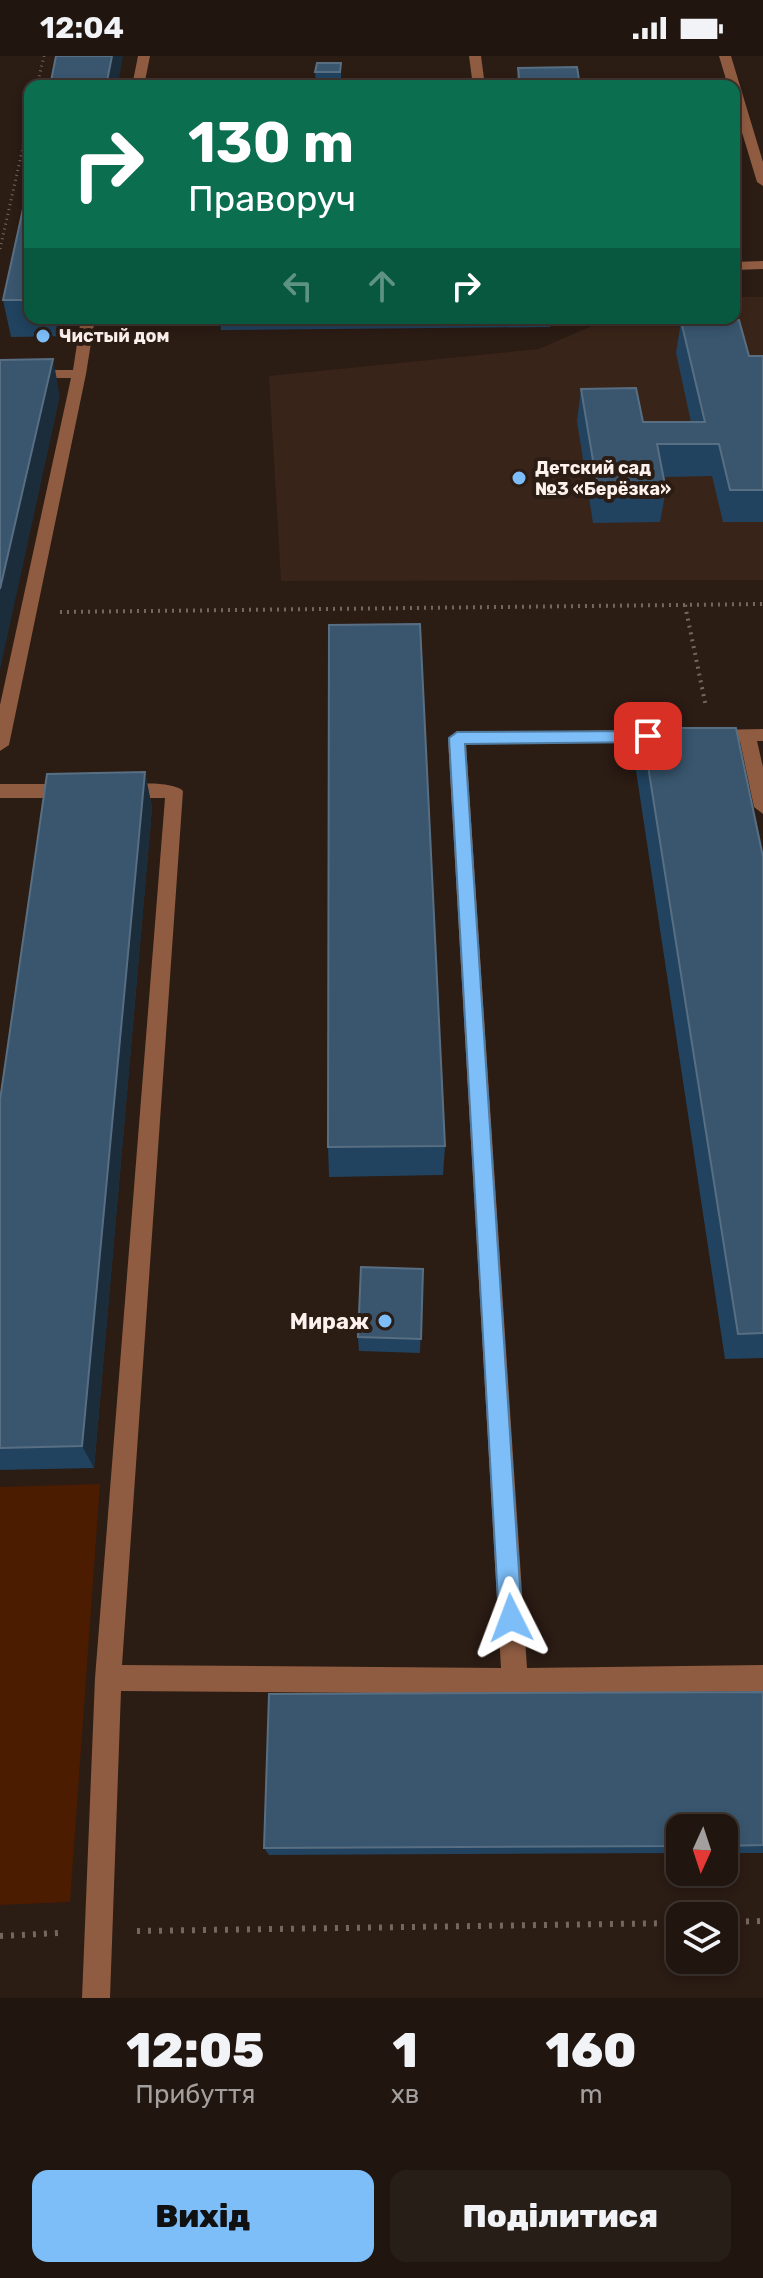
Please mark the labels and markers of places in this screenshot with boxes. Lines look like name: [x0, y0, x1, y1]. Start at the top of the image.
place label: Чистый дом: [59, 325, 170, 347]
marker: Чистый дом: [34, 327, 52, 345]
place label: Детский сад №3 «Берёзка»: [535, 457, 671, 500]
marker: Детский сад №3 «Берёзка»: [510, 469, 528, 487]
pin: [614, 702, 682, 770]
place label: Мираж: [290, 1308, 369, 1335]
marker: Мираж: [376, 1312, 394, 1330]

